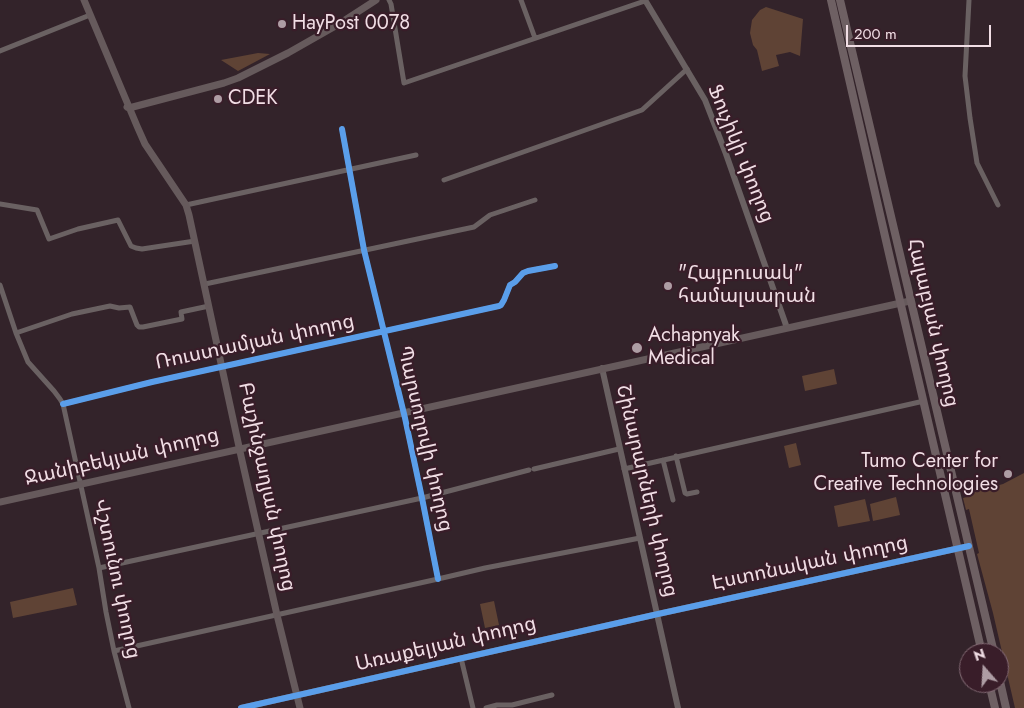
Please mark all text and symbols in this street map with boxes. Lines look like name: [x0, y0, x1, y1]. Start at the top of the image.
place label: HayPost 0078: [292, 12, 410, 36]
scale bar: [849, 15, 994, 47]
marker: HayPost 0078: [276, 18, 288, 30]
text: 200 m: [854, 23, 897, 45]
street label: Ֆուչիկի փողոց: [701, 81, 779, 227]
place label: CDEK: [228, 87, 278, 111]
marker: CDEK: [212, 93, 224, 105]
street label: Հալաբյան փողոց: [901, 236, 963, 410]
place label: "Հայբուսակ" համալսարան: [678, 262, 816, 309]
marker: "Հայբուսակ" համալսարան: [662, 280, 674, 292]
street label: Ռուստամյան փողոց: [153, 310, 357, 376]
place label: Achapnyak Medical: [648, 324, 740, 371]
marker: Achapnyak Medical: [630, 341, 644, 355]
street label: Պարսողովի փողոց: [391, 344, 457, 534]
street label: Բաշինջաղյան փողոց: [232, 380, 300, 594]
street label: Շինարարների փողոց: [610, 382, 682, 600]
street label: Ջանիբեկյան փողոց: [23, 424, 221, 492]
place label: Tumo Center for Creative Technologies: [813, 450, 998, 497]
marker: Tumo Center for Creative Technologies: [1002, 468, 1014, 480]
street label: Վշտունու փողոց: [87, 497, 145, 661]
street label: Էստոնական փողոց: [710, 531, 910, 597]
street label: Առաքելյան փողոց: [353, 613, 539, 677]
north arrow: [959, 643, 1009, 693]
text: N: [971, 643, 988, 666]

